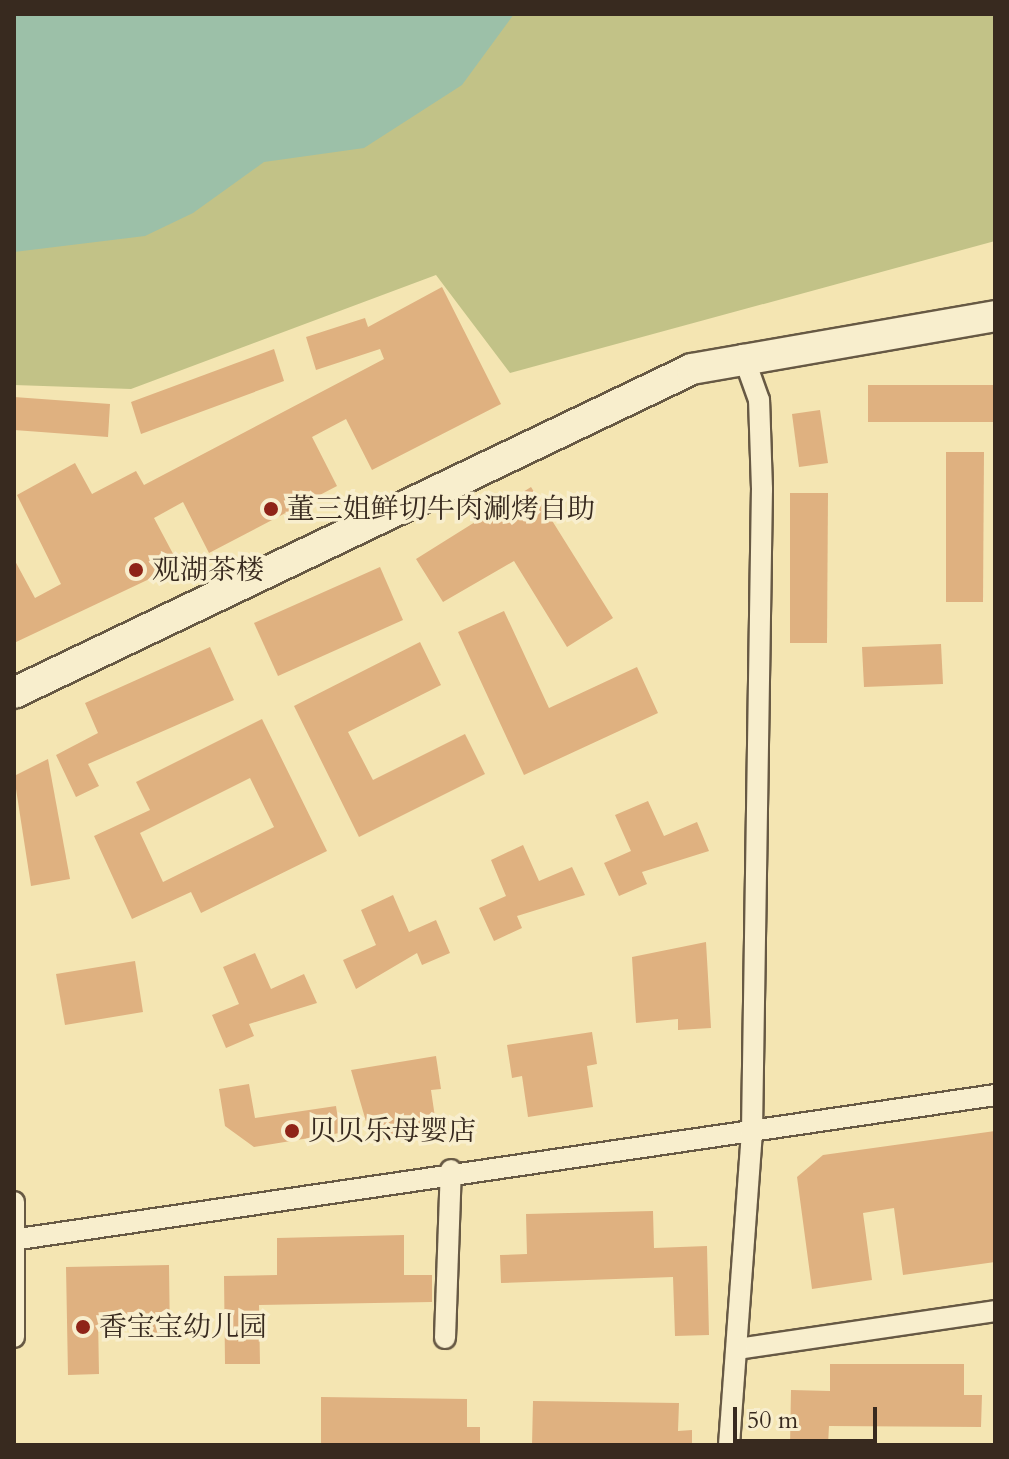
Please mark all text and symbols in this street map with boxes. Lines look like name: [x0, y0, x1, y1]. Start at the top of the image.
place label: 董三姐鲜切牛肉涮烤自助: [287, 492, 595, 526]
marker: 董三姐鲜切牛肉涮烤自助: [262, 500, 280, 518]
place label: 观湖茶楼: [152, 553, 264, 587]
marker: 观湖茶楼: [127, 561, 145, 579]
place label: 贝贝乐母婴店: [308, 1114, 476, 1148]
marker: 贝贝乐母婴店: [283, 1122, 301, 1140]
place label: 香宝宝幼儿园: [99, 1310, 267, 1344]
marker: 香宝宝幼儿园: [74, 1318, 92, 1336]
scale bar: [737, 1391, 881, 1441]
text: 50 m: [747, 1404, 798, 1437]

